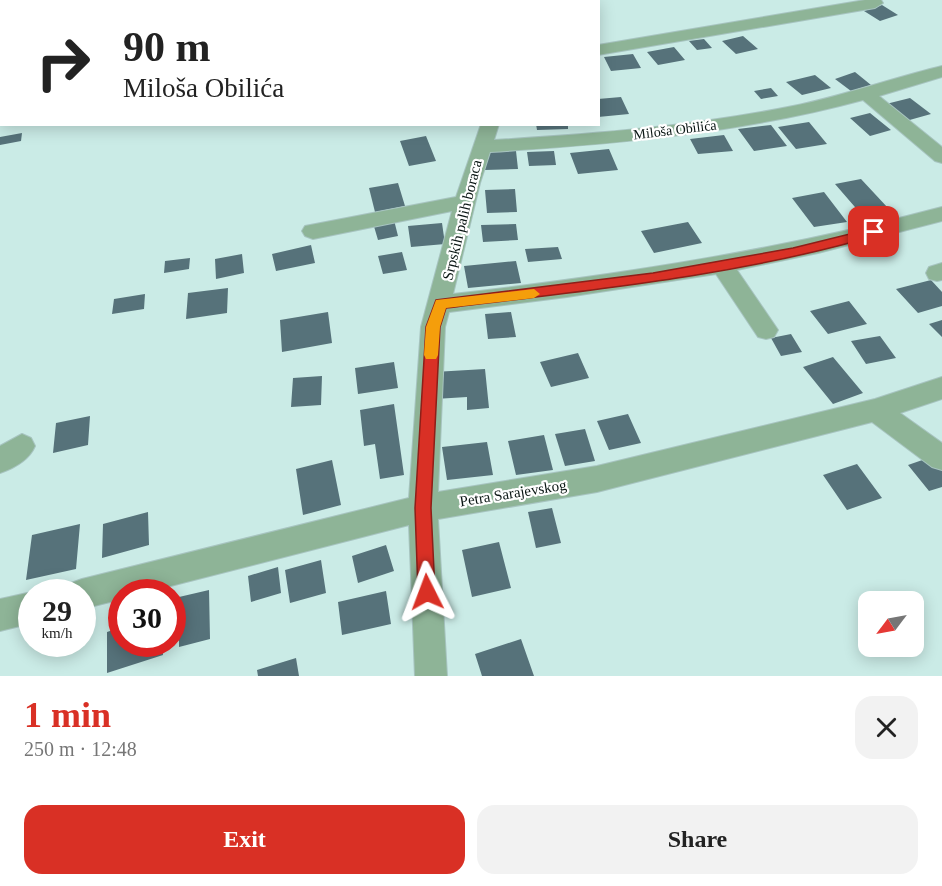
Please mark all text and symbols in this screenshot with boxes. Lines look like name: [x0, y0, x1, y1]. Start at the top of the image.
icon: right: [24, 24, 102, 102]
text: 90 m: [123, 24, 211, 70]
text: Miloša Obilića: [123, 73, 284, 103]
street label: Miloša Obilića: [633, 117, 718, 143]
street label: Srpskih palih boraca: [439, 158, 485, 282]
pin: [848, 206, 899, 257]
icon: arrive: [857, 215, 890, 248]
street label: Petra Sarajevskog: [458, 477, 568, 509]
position arrow: [395, 560, 459, 624]
speed limit sign: 30: [108, 579, 186, 657]
north arrow: [858, 591, 924, 657]
map controls: [858, 591, 924, 657]
text: 29: [42, 594, 72, 627]
text: km/h: [42, 625, 72, 641]
text: 1 min: [24, 695, 111, 735]
button: close: [855, 696, 918, 759]
text: 250 m · 12:48: [24, 738, 137, 760]
button: Exit: [24, 805, 465, 874]
button: Share: [477, 805, 918, 874]

